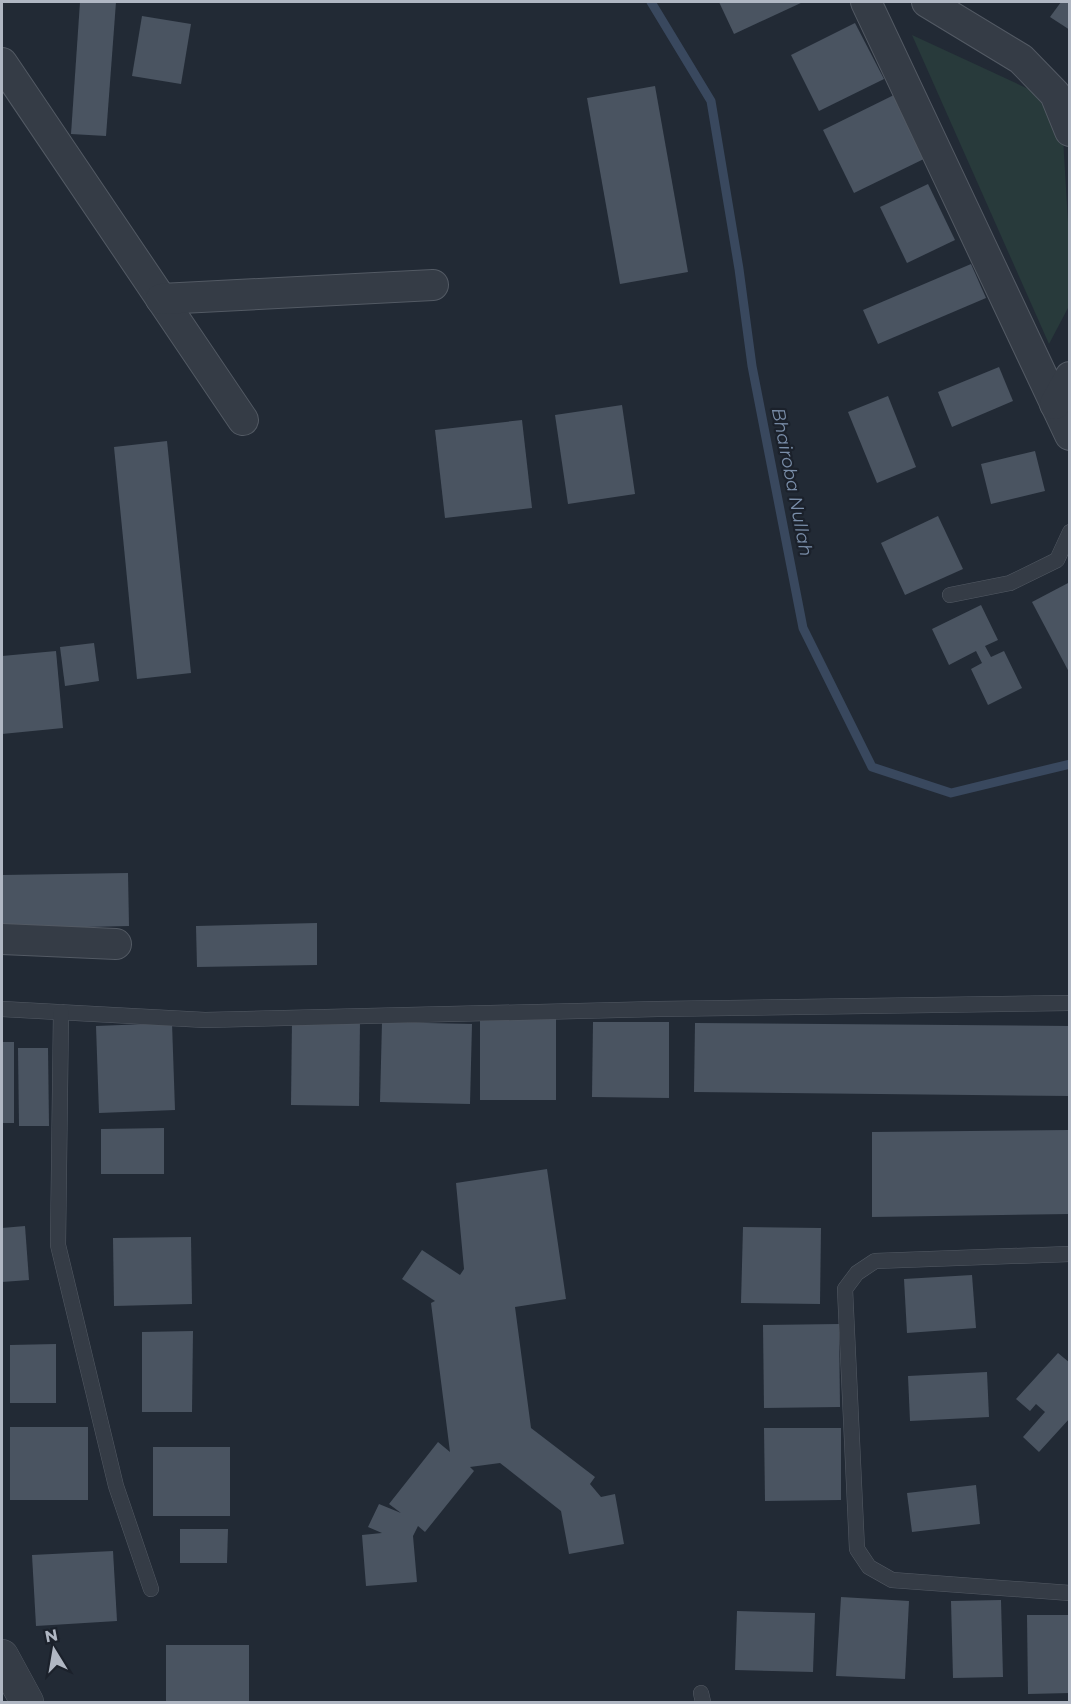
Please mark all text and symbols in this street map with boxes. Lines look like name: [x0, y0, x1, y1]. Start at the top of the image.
water label: Bhairoba Nullah: [767, 406, 817, 558]
north arrow: [24, 1620, 84, 1680]
text: N: [43, 1625, 59, 1646]

